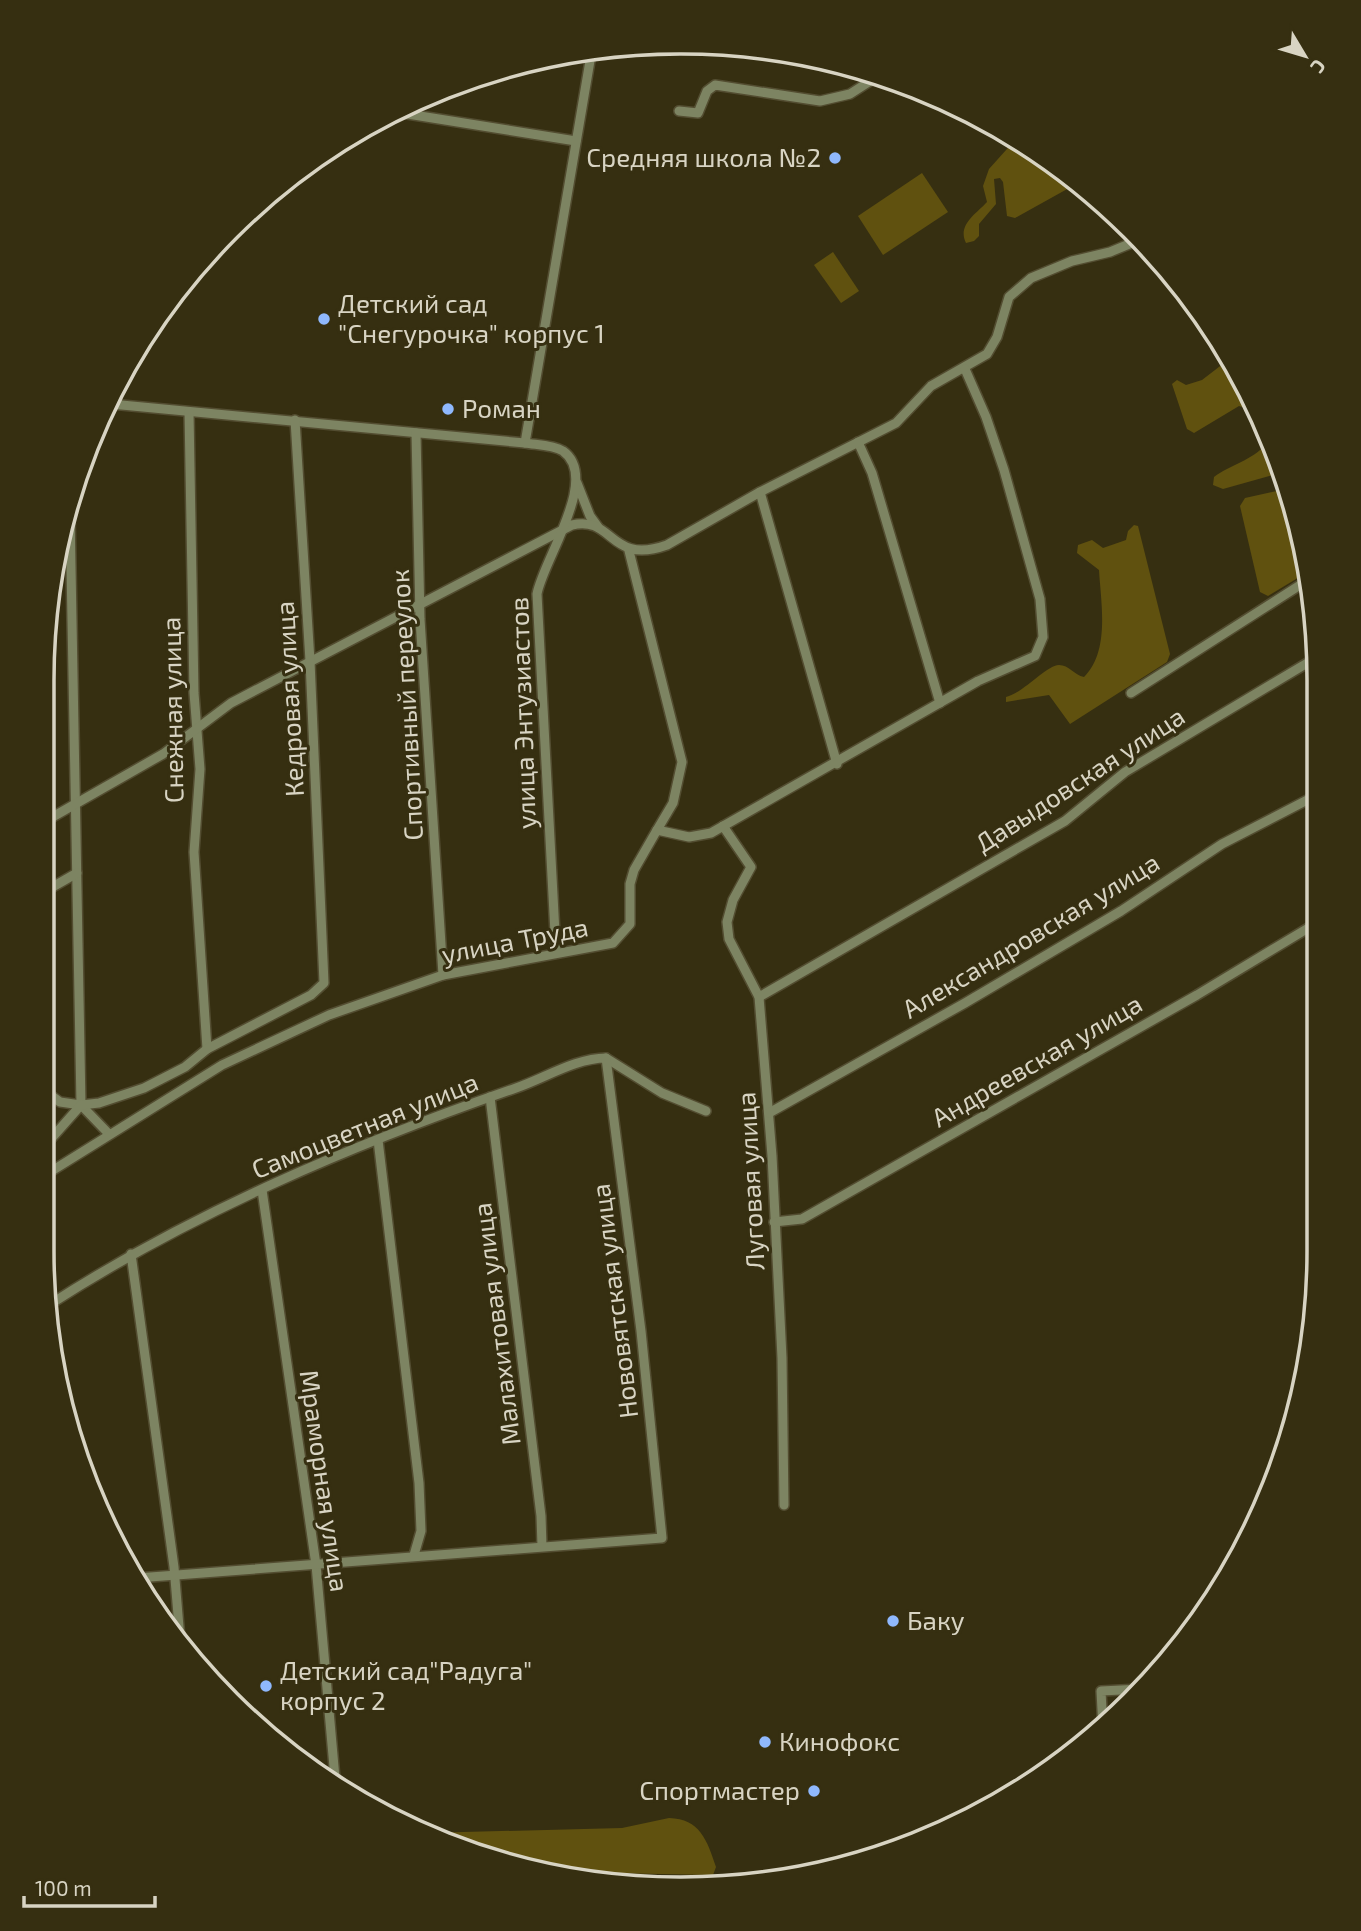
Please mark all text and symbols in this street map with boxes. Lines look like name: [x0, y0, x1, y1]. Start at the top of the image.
north arrow: [1270, 21, 1340, 91]
text: С: [1306, 55, 1331, 78]
place label: Средняя школа №2: [586, 141, 821, 172]
marker: Средняя школа №2: [827, 150, 843, 166]
place label: Детский сад "Снегурочка" корпус 1: [338, 287, 605, 349]
marker: Детский сад "Снегурочка" корпус 1: [316, 311, 332, 327]
place label: Роман: [462, 392, 541, 423]
marker: Роман: [440, 401, 456, 417]
street label: Спортивный переулок: [383, 569, 429, 841]
street label: улица Энтузиастов: [502, 596, 542, 830]
street label: Кедровая улица: [268, 600, 310, 798]
street label: Снежная улица: [154, 617, 190, 803]
street label: Давыдовская улица: [969, 699, 1190, 859]
street label: Александровская улица: [896, 846, 1165, 1025]
street label: улица Труда: [439, 910, 591, 970]
street label: Андреевская улица: [926, 987, 1147, 1133]
street label: Самоцветная улица: [247, 1065, 483, 1185]
street label: Луговая улица: [729, 1091, 771, 1271]
street label: Нововятская улица: [584, 1182, 644, 1420]
street label: Малахитовая улица: [465, 1201, 527, 1447]
street label: Мраморная улица: [294, 1368, 356, 1594]
place label: Баку: [907, 1604, 965, 1636]
marker: Баку: [885, 1613, 901, 1629]
place label: Детский сад"Радуга" корпус 2: [280, 1654, 532, 1716]
marker: Детский сад"Радуга" корпус 2: [258, 1678, 274, 1694]
place label: Кинофокс: [779, 1725, 900, 1756]
marker: Кинофокс: [757, 1734, 773, 1750]
place label: Спортмастер: [639, 1774, 800, 1805]
marker: Спортмастер: [806, 1783, 822, 1799]
scale bar: [24, 1864, 156, 1908]
text: 100 m: [35, 1875, 92, 1900]

